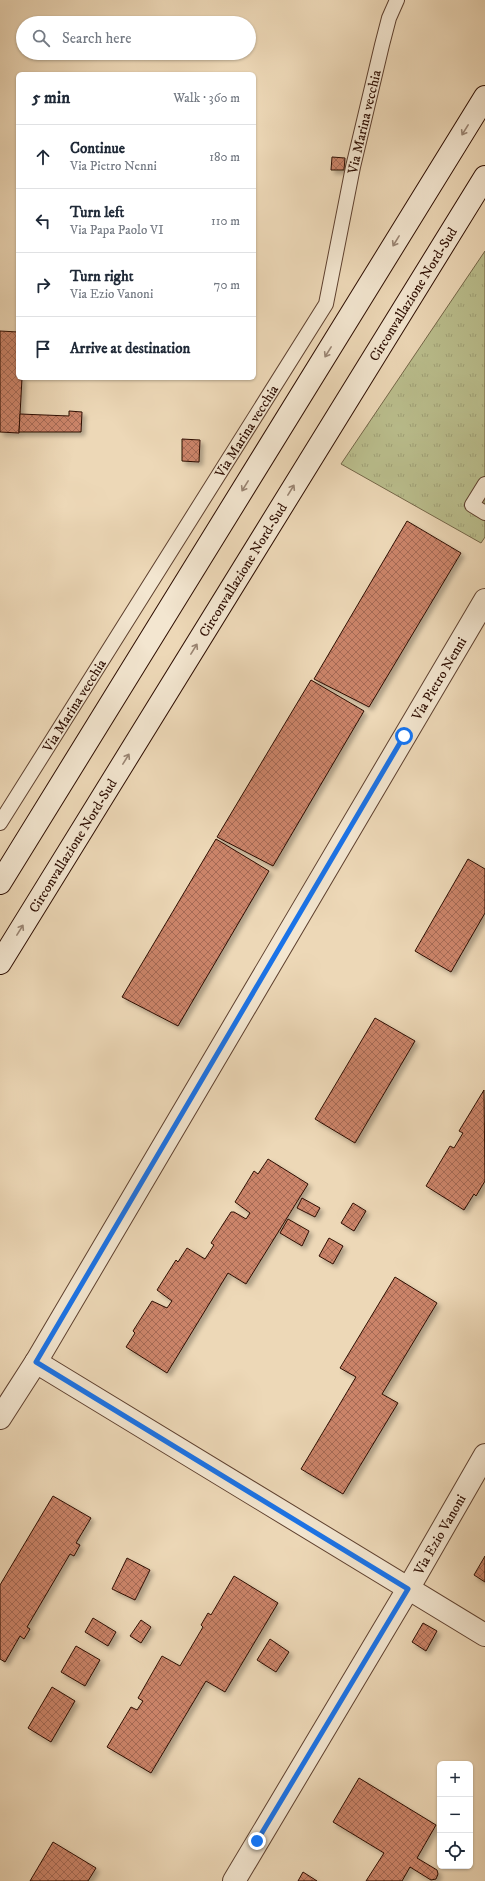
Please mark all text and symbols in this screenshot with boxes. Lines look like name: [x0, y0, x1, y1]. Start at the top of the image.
search box: [16, 16, 256, 60]
icon: search: [30, 27, 52, 49]
text: Search here: [62, 29, 131, 48]
street label: Via Marina vecchia: [344, 68, 386, 176]
text: 5 min: [32, 87, 70, 109]
text: Walk · 360 m: [173, 90, 240, 106]
one-way arrow: [460, 124, 468, 136]
text: Continue: [70, 139, 125, 158]
icon: ahead: [32, 146, 54, 168]
text: 180 m: [209, 149, 240, 165]
text: Via Pietro Nenni: [70, 158, 157, 174]
text: Turn left: [70, 203, 124, 222]
icon: left: [32, 210, 54, 232]
text: 110 m: [211, 213, 240, 229]
text: Via Papa Paolo VI: [70, 222, 164, 238]
street label: Circonvallazione Nord-Sud: [365, 224, 462, 365]
one-way arrow: [392, 235, 400, 247]
text: Turn right: [70, 267, 133, 286]
icon: right: [32, 274, 54, 296]
text: 70 m: [214, 277, 240, 293]
text: Via Ezio Vanoni: [70, 286, 153, 302]
icon: arrive: [32, 338, 54, 360]
text: Arrive at destination: [70, 339, 190, 358]
one-way arrow: [324, 346, 332, 357]
street label: Via Marina vecchia: [211, 382, 283, 482]
one-way arrow: [241, 480, 249, 491]
one-way arrow: [287, 485, 296, 496]
street label: Circonvallazione Nord-Sud: [195, 500, 292, 641]
street label: Via Pietro Nenni: [408, 634, 471, 725]
one-way arrow: [190, 643, 198, 655]
street label: Via Marina vecchia: [38, 656, 111, 756]
route start: [395, 727, 413, 745]
one-way arrow: [122, 753, 130, 765]
street label: Circonvallazione Nord-Sud: [25, 776, 121, 916]
one-way arrow: [17, 924, 25, 936]
street label: Via Ezio Vanoni: [410, 1491, 471, 1579]
map controls: [437, 1761, 473, 1869]
button: +: [437, 1761, 473, 1797]
button: −: [437, 1797, 473, 1833]
route end: [248, 1832, 266, 1850]
button: locate: [437, 1833, 473, 1869]

